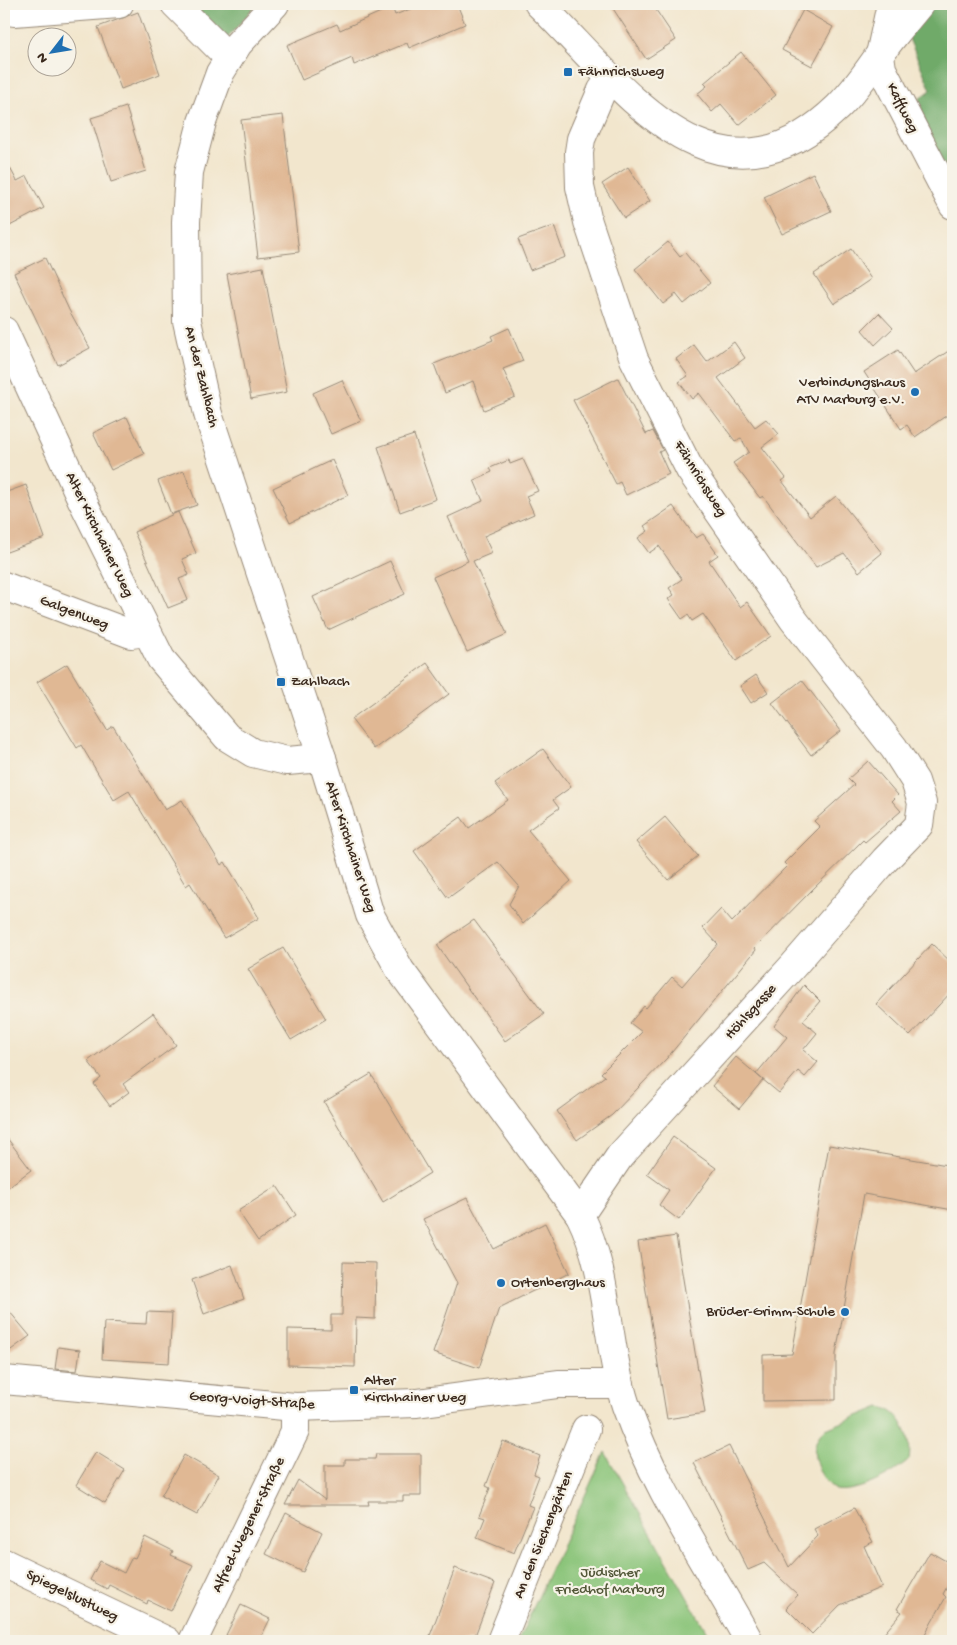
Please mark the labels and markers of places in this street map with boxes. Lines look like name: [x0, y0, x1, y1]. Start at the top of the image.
place label: Fähnrichsweg: [577, 63, 664, 81]
marker: Fähnrichsweg: [562, 66, 574, 78]
place label: Verbindungshaus ATV Marburg e.V.: [797, 374, 905, 409]
marker: Verbindungshaus ATV Marburg e.V.: [909, 386, 921, 398]
place label: Zahlbach: [291, 673, 350, 691]
marker: Zahlbach: [275, 676, 287, 688]
place label: Ortenberghaus: [511, 1274, 605, 1292]
marker: Ortenberghaus: [495, 1277, 507, 1289]
place label: Brüder-Grimm-Schule: [705, 1303, 835, 1321]
marker: Brüder-Grimm-Schule: [839, 1306, 851, 1318]
place label: Alter Kirchhainer Weg: [364, 1372, 466, 1407]
marker: Alter Kirchhainer Weg: [348, 1384, 360, 1396]

